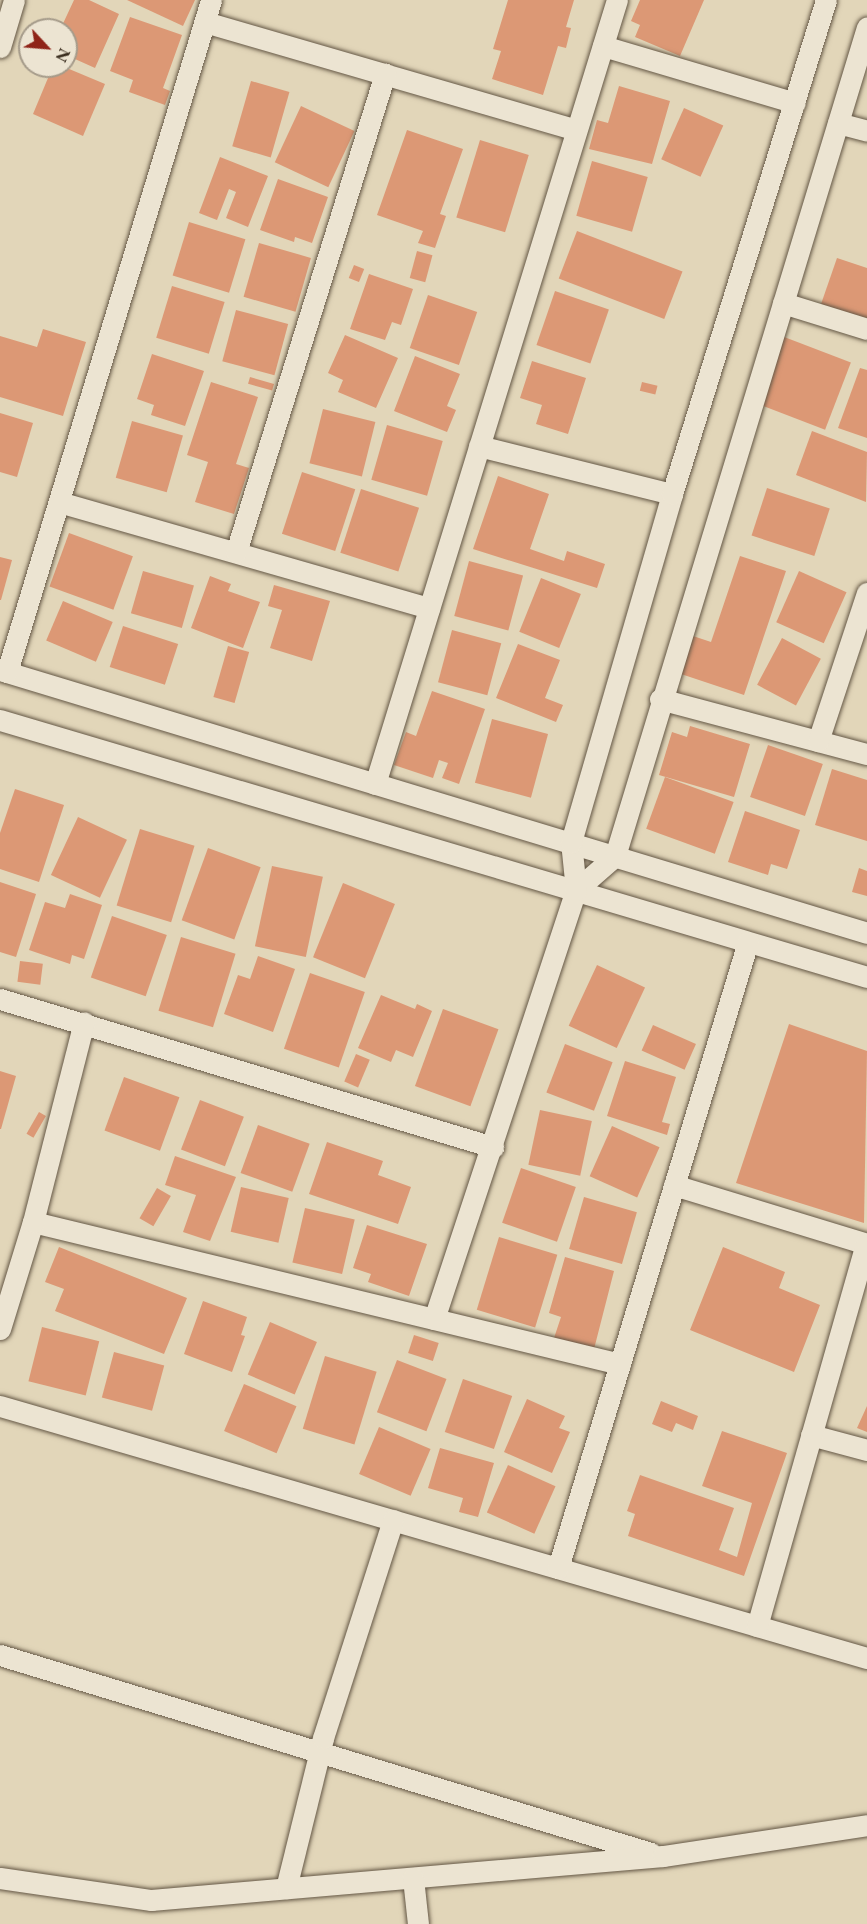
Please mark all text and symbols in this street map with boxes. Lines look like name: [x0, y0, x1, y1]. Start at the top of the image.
north arrow: [18, 18, 78, 78]
text: N: [51, 45, 75, 66]

